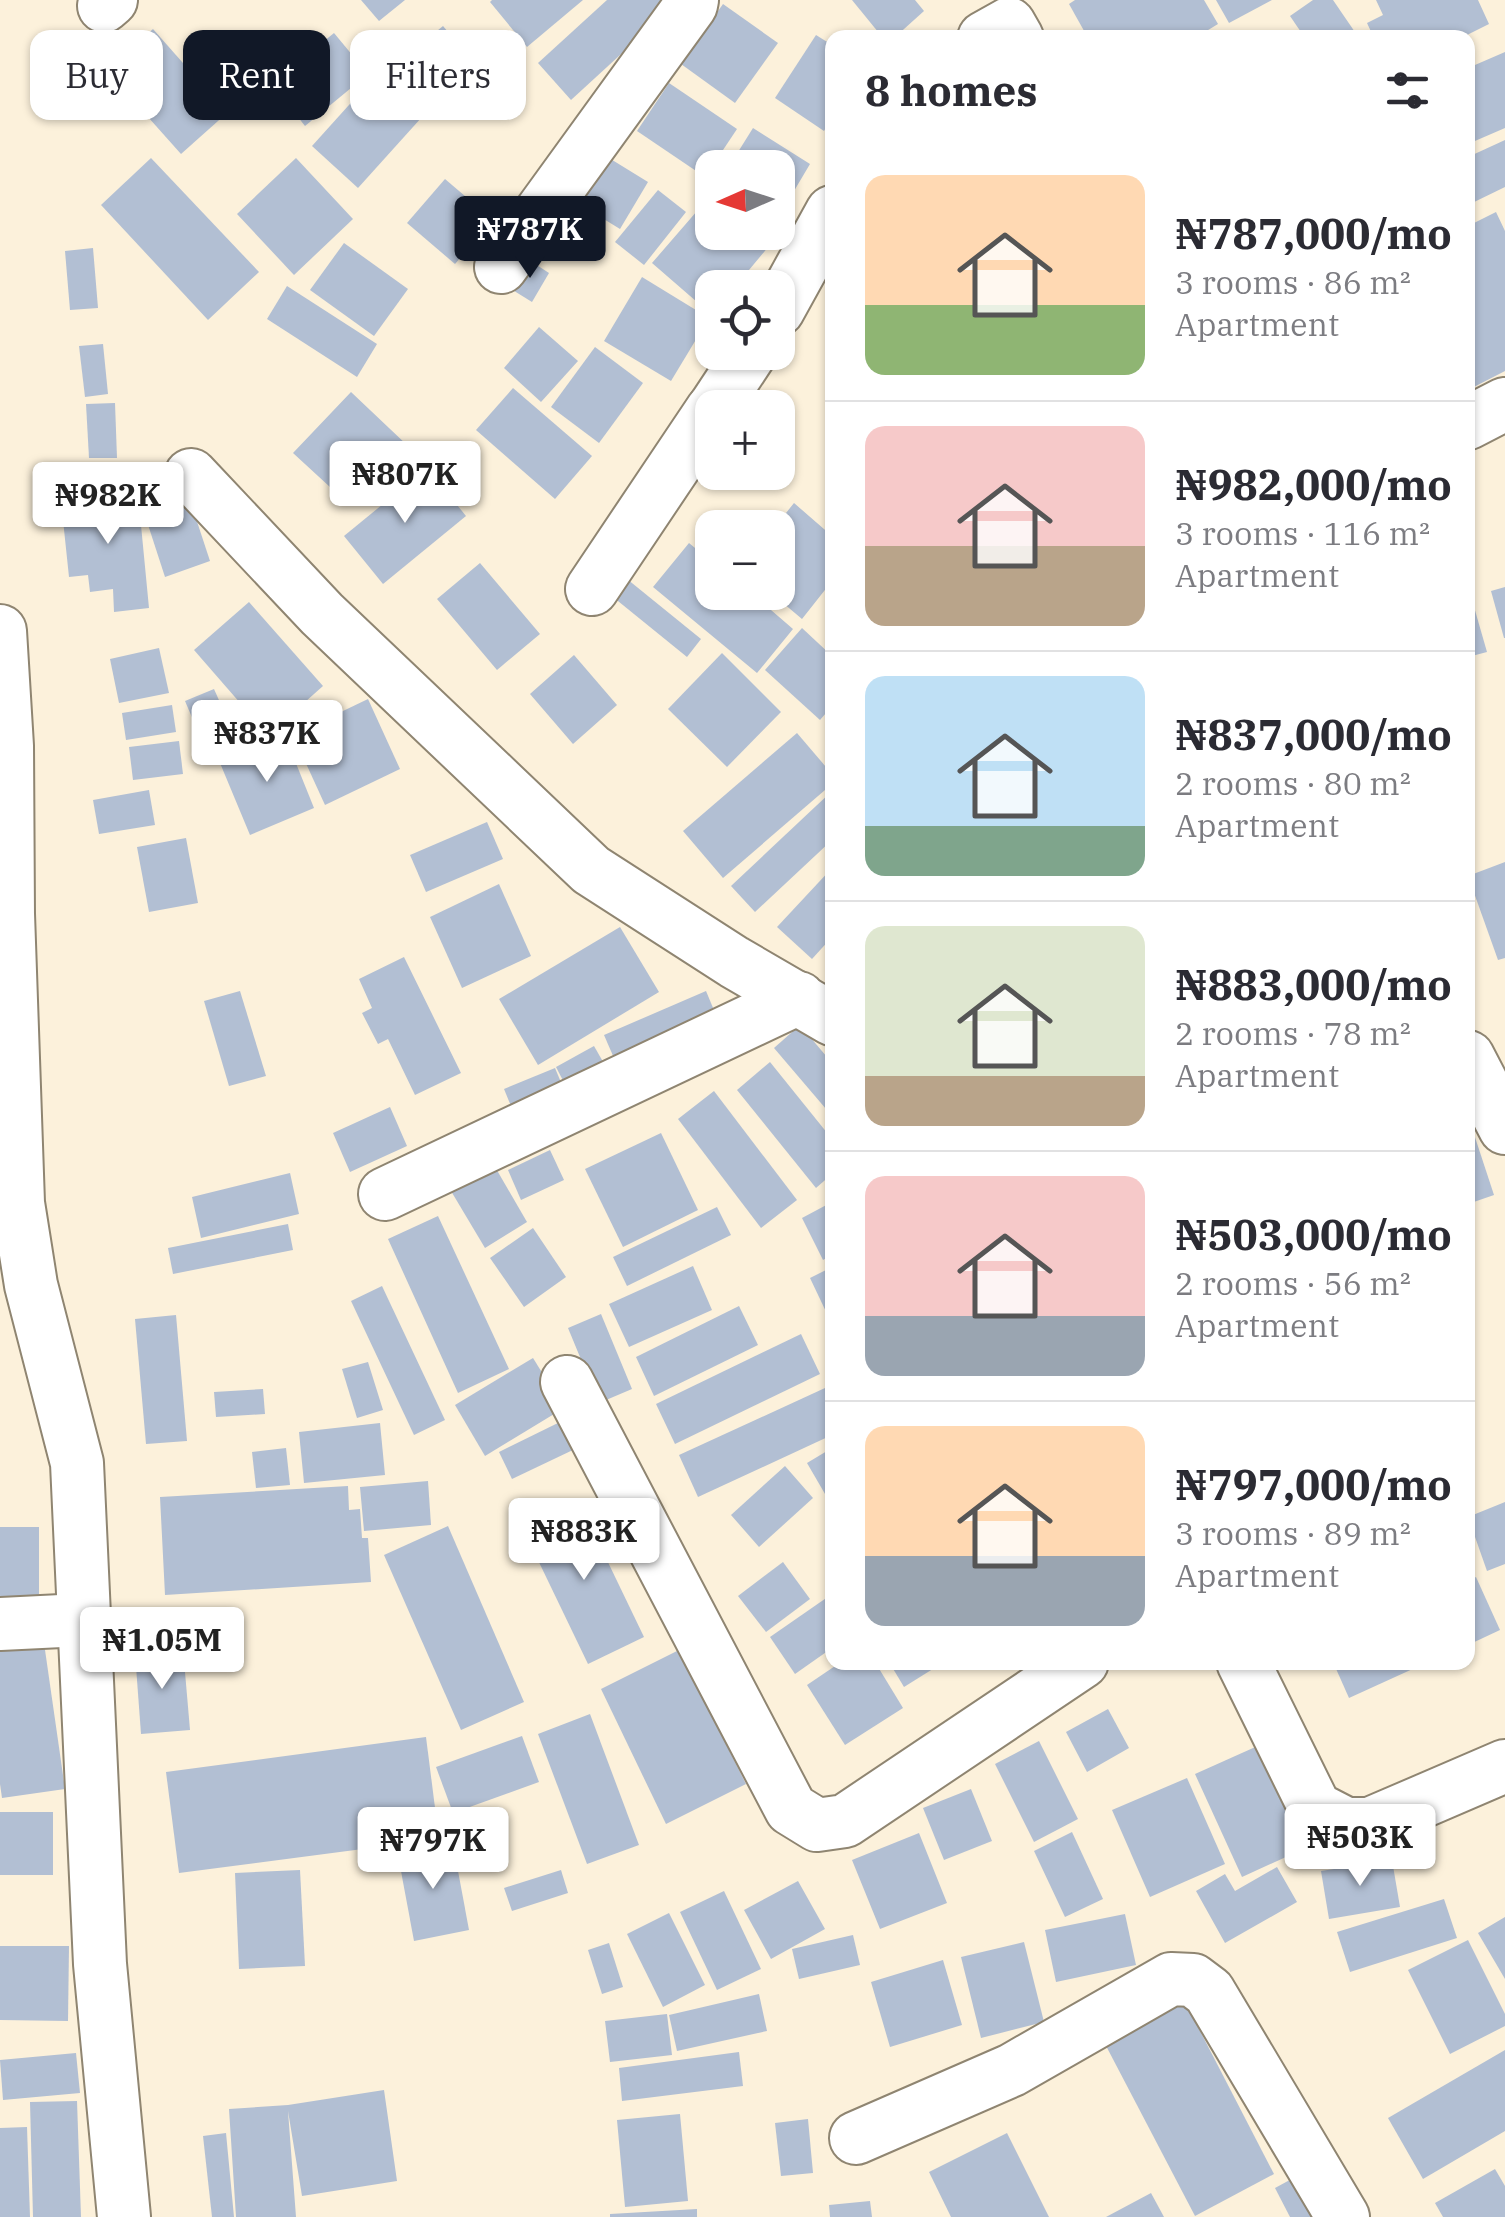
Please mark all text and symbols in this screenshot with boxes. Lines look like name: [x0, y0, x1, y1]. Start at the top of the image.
chip: Buy: [30, 30, 163, 120]
chip: Rent: [183, 30, 330, 120]
chip: Filters: [350, 30, 526, 120]
text: 8 homes: [865, 63, 1038, 118]
icon: filters: [1380, 63, 1435, 118]
north arrow: [695, 150, 795, 250]
map controls: [695, 150, 795, 610]
pin: ₦787K: [460, 196, 600, 281]
text: ₦787,000/mo: [1175, 206, 1452, 261]
text: ₦787K: [477, 207, 583, 249]
icon: home: [945, 215, 1065, 335]
text: 3 rooms · 86 m²: [1175, 261, 1411, 303]
button: locate: [695, 270, 795, 370]
text: Apartment: [1175, 303, 1339, 345]
button: +: [695, 390, 795, 490]
pin: ₦807K: [335, 441, 475, 526]
text: ₦807K: [352, 452, 458, 494]
text: ₦982,000/mo: [1175, 457, 1452, 512]
pin: ₦982K: [38, 462, 178, 547]
icon: home: [945, 466, 1065, 586]
text: ₦982K: [55, 473, 161, 515]
button: −: [695, 510, 795, 610]
text: 3 rooms · 116 m²: [1175, 512, 1430, 554]
text: Apartment: [1175, 554, 1339, 596]
pin: ₦837K: [197, 700, 337, 785]
text: ₦837,000/mo: [1175, 707, 1452, 762]
text: ₦837K: [214, 711, 320, 753]
icon: home: [945, 716, 1065, 836]
text: 2 rooms · 80 m²: [1175, 762, 1411, 804]
text: Apartment: [1175, 804, 1339, 846]
text: ₦883,000/mo: [1175, 957, 1452, 1012]
icon: home: [945, 966, 1065, 1086]
text: 2 rooms · 78 m²: [1175, 1012, 1411, 1054]
text: Apartment: [1175, 1054, 1339, 1096]
text: ₦503,000/mo: [1175, 1207, 1452, 1262]
icon: home: [945, 1216, 1065, 1336]
text: 2 rooms · 56 m²: [1175, 1262, 1411, 1304]
text: Apartment: [1175, 1304, 1339, 1346]
text: ₦797,000/mo: [1175, 1457, 1452, 1512]
icon: home: [945, 1466, 1065, 1586]
pin: ₦883K: [514, 1498, 654, 1583]
text: ₦883K: [531, 1509, 637, 1551]
text: 3 rooms · 89 m²: [1175, 1512, 1411, 1554]
text: Apartment: [1175, 1554, 1339, 1596]
pin: ₦1.05M: [81, 1607, 243, 1692]
text: ₦1.05M: [102, 1618, 222, 1660]
pin: ₦503K: [1290, 1804, 1430, 1889]
pin: ₦797K: [363, 1807, 503, 1892]
text: ₦503K: [1307, 1815, 1413, 1857]
text: ₦797K: [380, 1818, 486, 1860]

